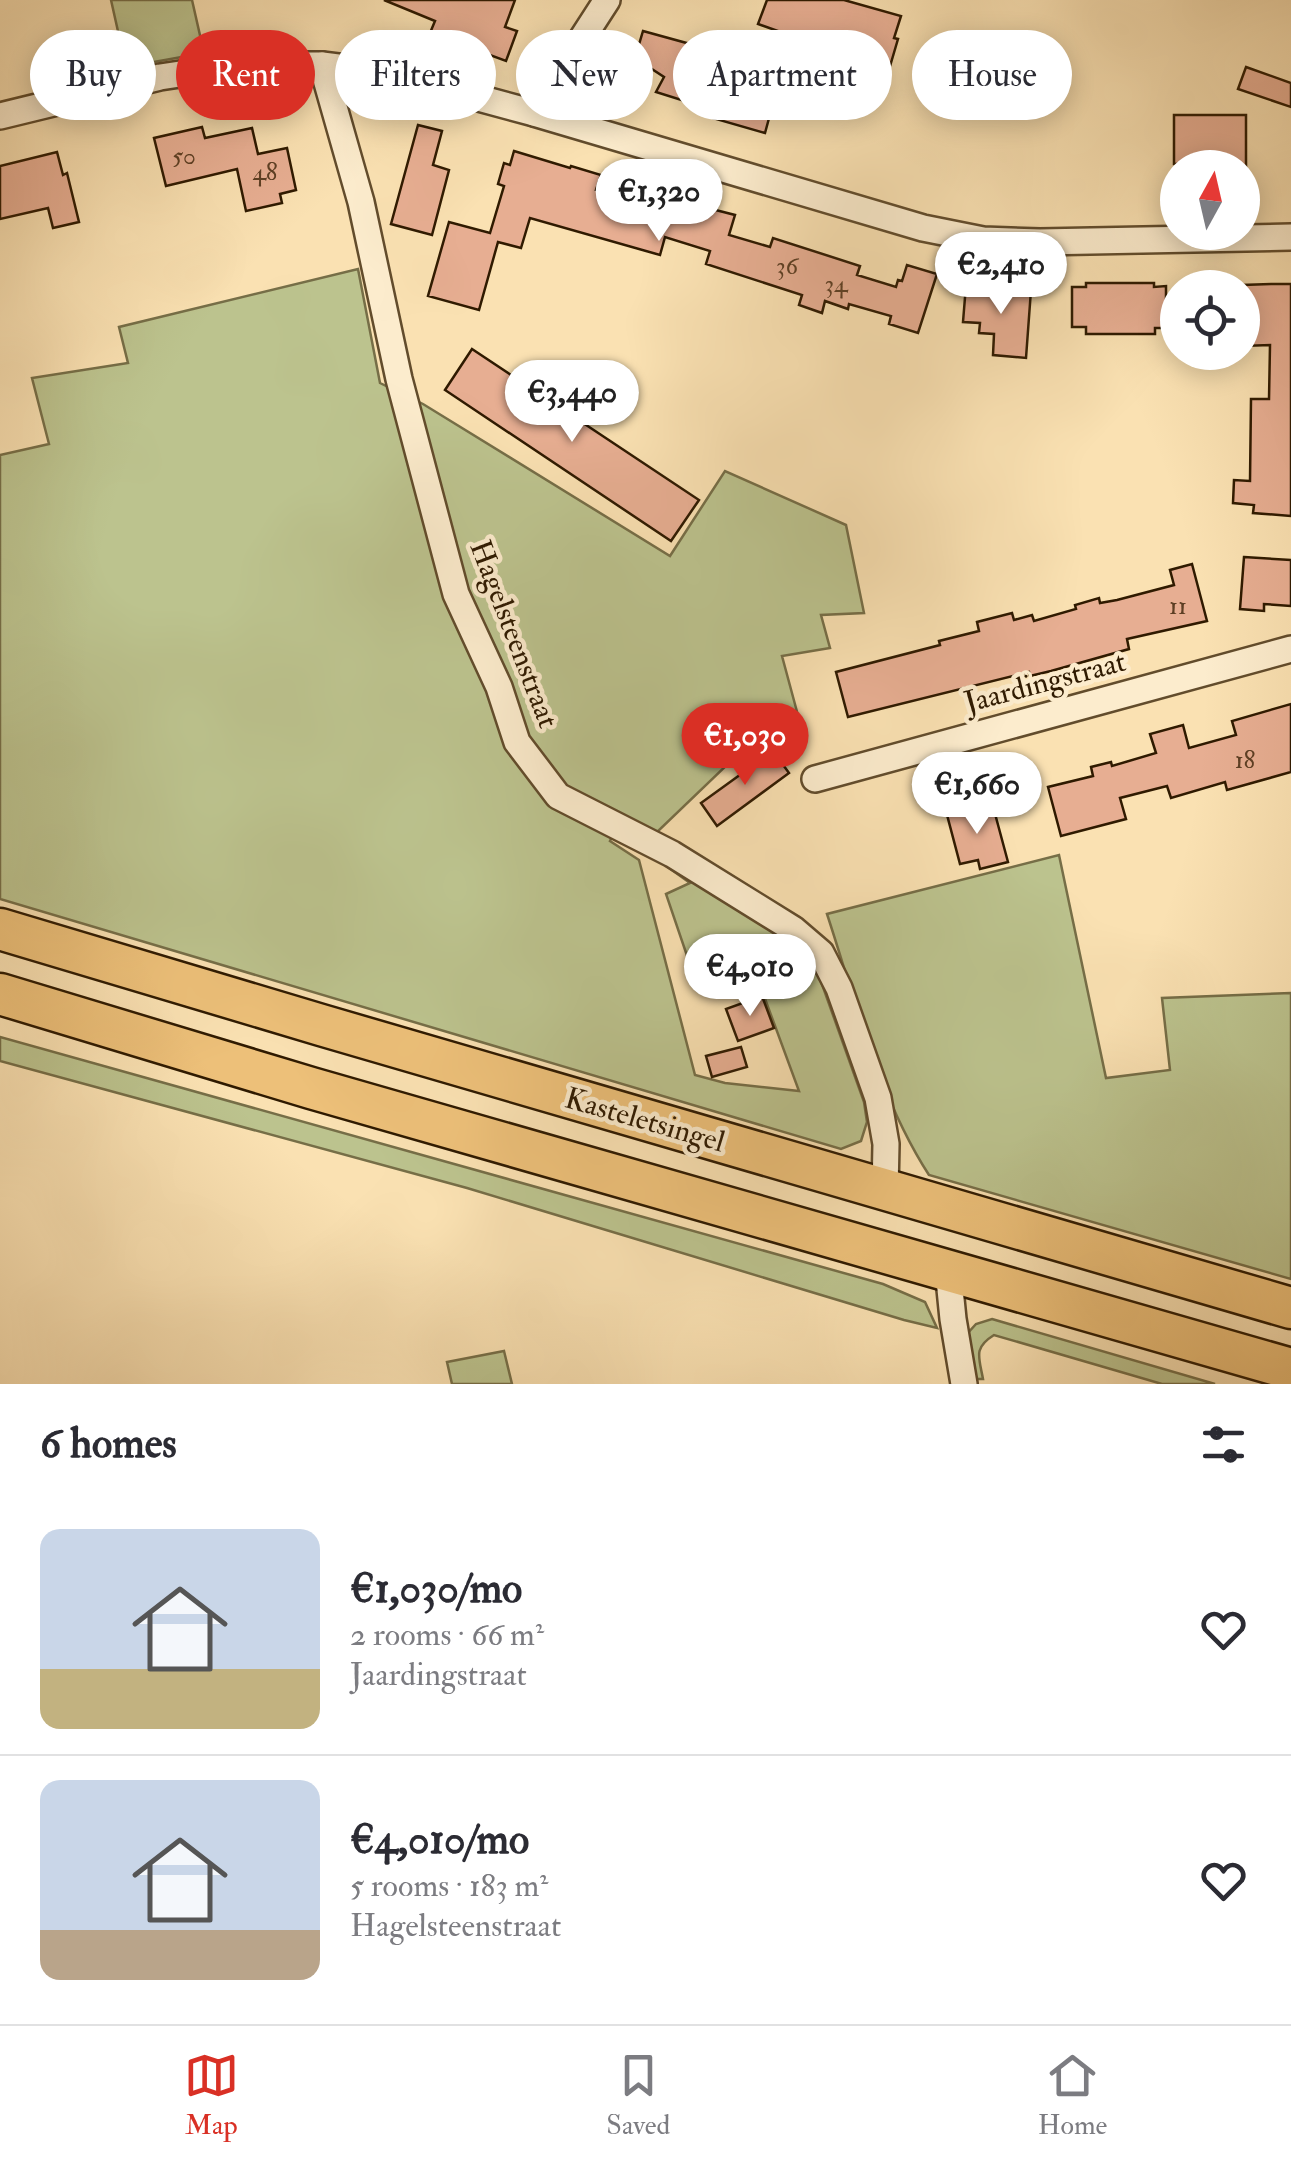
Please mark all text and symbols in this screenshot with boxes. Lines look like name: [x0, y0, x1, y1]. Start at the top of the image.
chip: Buy: [30, 30, 156, 120]
chip: Rent: [176, 30, 315, 120]
chip: Filters: [335, 30, 496, 120]
chip: New: [516, 30, 653, 120]
chip: Apartment: [673, 30, 892, 120]
chip: House: [912, 30, 1072, 120]
house number: 50: [172, 141, 196, 172]
north arrow: [1160, 150, 1260, 250]
map controls: [1160, 150, 1260, 370]
house number: 48: [252, 157, 278, 188]
pin: €1,320: [578, 159, 740, 244]
text: €1,320: [618, 171, 700, 211]
pin: €2,410: [920, 232, 1082, 317]
text: €2,410: [957, 244, 1045, 284]
house number: 36: [776, 251, 799, 282]
house number: 34: [825, 269, 849, 300]
button: locate: [1160, 270, 1260, 370]
pin: €3,440: [491, 360, 653, 445]
text: €3,440: [527, 372, 617, 412]
street label: Hagelsteenstraat: [461, 535, 567, 733]
house number: 11: [1169, 591, 1187, 622]
street label: Jaardingstraat: [959, 643, 1130, 722]
pin: €1,030: [664, 703, 826, 788]
text: €1,030: [704, 715, 786, 755]
house number: 18: [1235, 745, 1256, 776]
pin: €1,660: [896, 752, 1058, 837]
text: €1,660: [934, 764, 1020, 804]
pin: €4,010: [669, 934, 831, 1019]
text: €4,010: [706, 946, 794, 986]
street label: Kasteletsingel: [561, 1080, 729, 1161]
icon: filters: [1196, 1417, 1251, 1472]
text: 6 homes: [40, 1418, 177, 1470]
text: €1,030/mo: [350, 1563, 522, 1615]
icon: home: [120, 1569, 240, 1689]
icon: heart: [1196, 1602, 1251, 1657]
text: 2 rooms · 66 m²: [350, 1615, 544, 1655]
text: Jaardingstraat: [350, 1655, 527, 1695]
text: €4,010/mo: [350, 1814, 529, 1866]
icon: home: [120, 1820, 240, 1940]
icon: heart: [1196, 1853, 1251, 1908]
text: 5 rooms · 183 m²: [350, 1866, 548, 1906]
text: Hagelsteenstraat: [350, 1906, 561, 1946]
tab: Map: [184, 2048, 239, 2143]
tab: Saved: [606, 2048, 670, 2143]
tab: Home: [1038, 2048, 1107, 2143]

